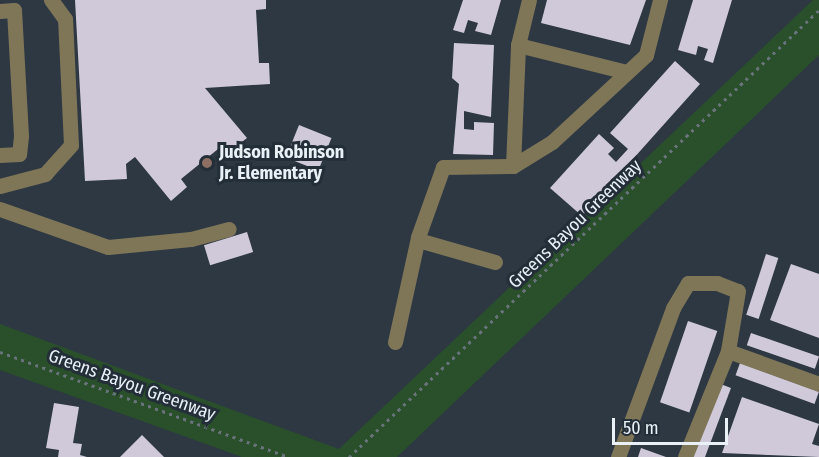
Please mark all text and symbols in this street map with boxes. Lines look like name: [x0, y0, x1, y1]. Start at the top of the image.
place label: Judson Robinson Jr. Elementary: [219, 142, 344, 184]
street label: Greens Bayou Greenway: [504, 155, 646, 293]
marker: Judson Robinson Jr. Elementary: [200, 156, 214, 170]
street label: Greens Bayou Greenway: [46, 345, 218, 425]
scale bar: [615, 406, 730, 444]
text: 50 m: [623, 417, 659, 439]

